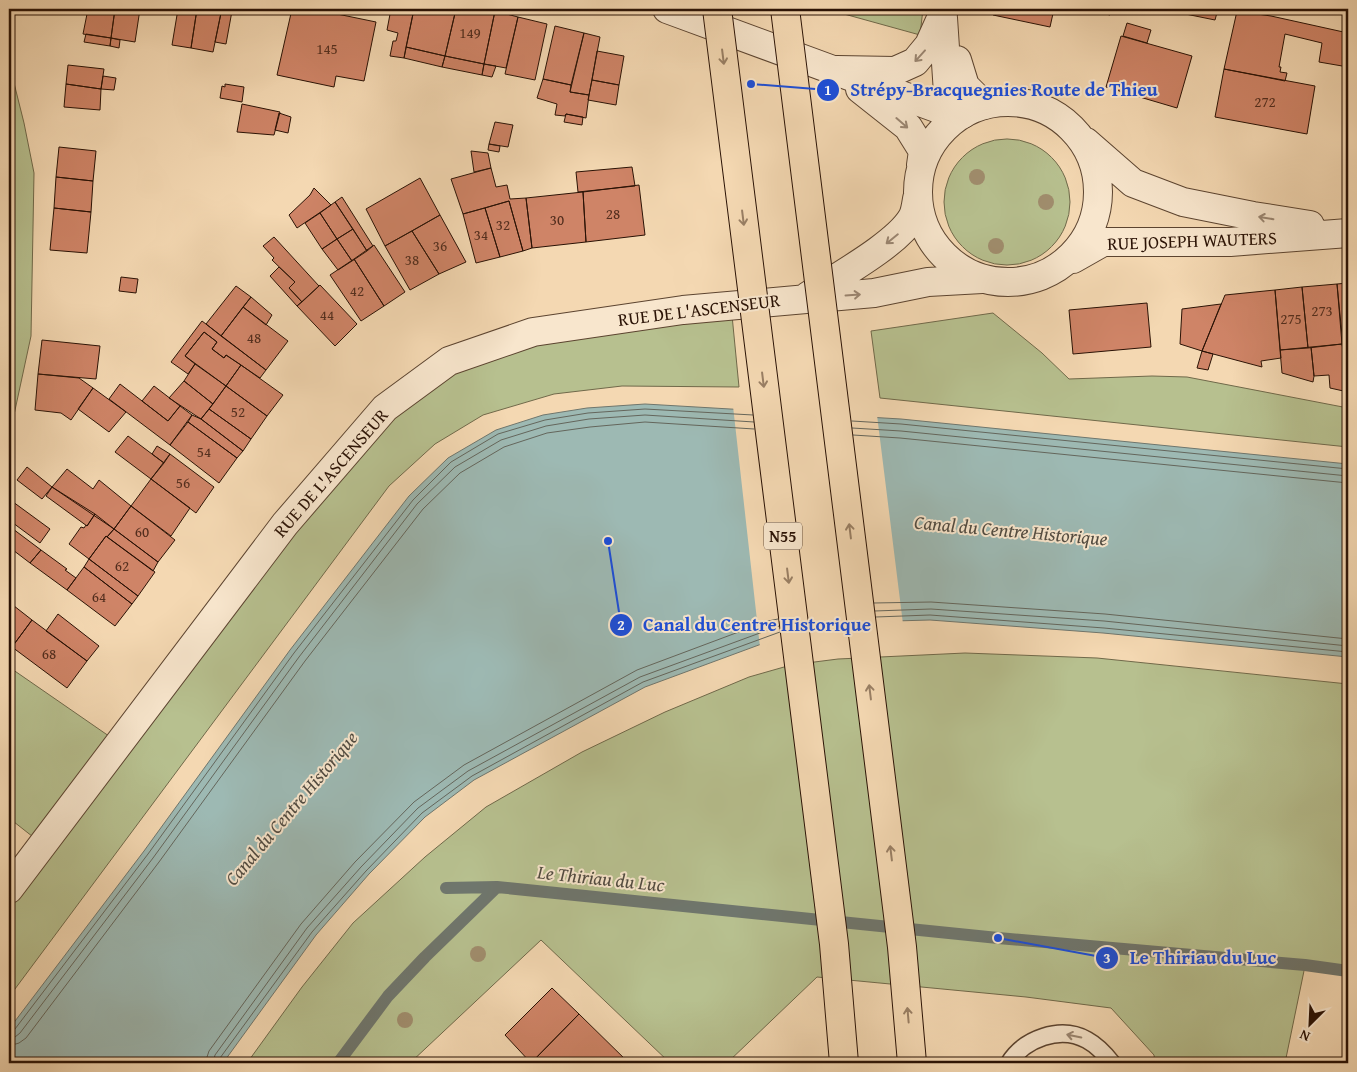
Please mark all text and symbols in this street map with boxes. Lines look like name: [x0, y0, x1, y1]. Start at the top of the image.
house number: 149: [459, 22, 481, 43]
house number: 145: [316, 38, 338, 59]
one-way arrow: [718, 49, 728, 65]
one-way arrow: [914, 50, 926, 62]
callout: Strépy-Bracquegnies Route de Thieu: [815, 73, 1168, 107]
text: Strépy-Bracquegnies Route de Thieu: [850, 75, 1158, 103]
text: 1: [824, 79, 832, 100]
house number: 272: [1254, 91, 1276, 112]
one-way arrow: [896, 117, 909, 129]
house number: 28: [606, 203, 620, 224]
house number: 30: [550, 209, 564, 230]
one-way arrow: [738, 210, 748, 226]
one-way arrow: [1258, 213, 1274, 223]
house number: 32: [496, 214, 510, 235]
house number: 34: [474, 224, 488, 245]
street label: RUE JOSEPH WAUTERS: [1107, 224, 1277, 257]
one-way arrow: [886, 233, 899, 244]
house number: 36: [433, 235, 447, 256]
house number: 38: [405, 249, 419, 270]
house number: 42: [350, 280, 364, 301]
street label: RUE DE L'ASCENSEUR: [616, 286, 782, 333]
one-way arrow: [845, 290, 861, 299]
house number: 273: [1311, 300, 1333, 321]
house number: 44: [320, 304, 334, 325]
house number: 275: [1280, 308, 1302, 329]
house number: 48: [247, 327, 261, 348]
one-way arrow: [758, 371, 768, 387]
house number: 52: [231, 401, 245, 422]
street label: RUE DE L'ASCENSEUR: [267, 402, 395, 543]
house number: 54: [197, 441, 211, 462]
house number: 56: [176, 472, 190, 493]
water label: Canal du Centre Historique: [913, 508, 1109, 552]
house number: 60: [135, 521, 149, 542]
road number: N55: [764, 522, 802, 550]
one-way arrow: [845, 523, 855, 539]
house number: 62: [115, 555, 129, 576]
one-way arrow: [783, 567, 793, 583]
house number: 64: [92, 586, 106, 607]
callout: Canal du Centre Historique: [608, 608, 881, 642]
text: Canal du Centre Historique: [643, 610, 871, 638]
text: 2: [617, 614, 625, 635]
house number: 68: [42, 643, 56, 664]
one-way arrow: [865, 684, 875, 700]
water label: Canal du Centre Historique: [218, 724, 364, 891]
one-way arrow: [885, 845, 895, 861]
water label: Le Thiriau du Luc: [535, 857, 666, 899]
callout: Le Thiriau du Luc: [1095, 941, 1287, 975]
text: Le Thiriau du Luc: [1130, 943, 1277, 971]
text: 3: [1103, 947, 1111, 968]
north arrow: [1284, 1000, 1334, 1050]
one-way arrow: [903, 1007, 912, 1023]
text: N: [1296, 1025, 1313, 1047]
one-way arrow: [1066, 1031, 1082, 1040]

